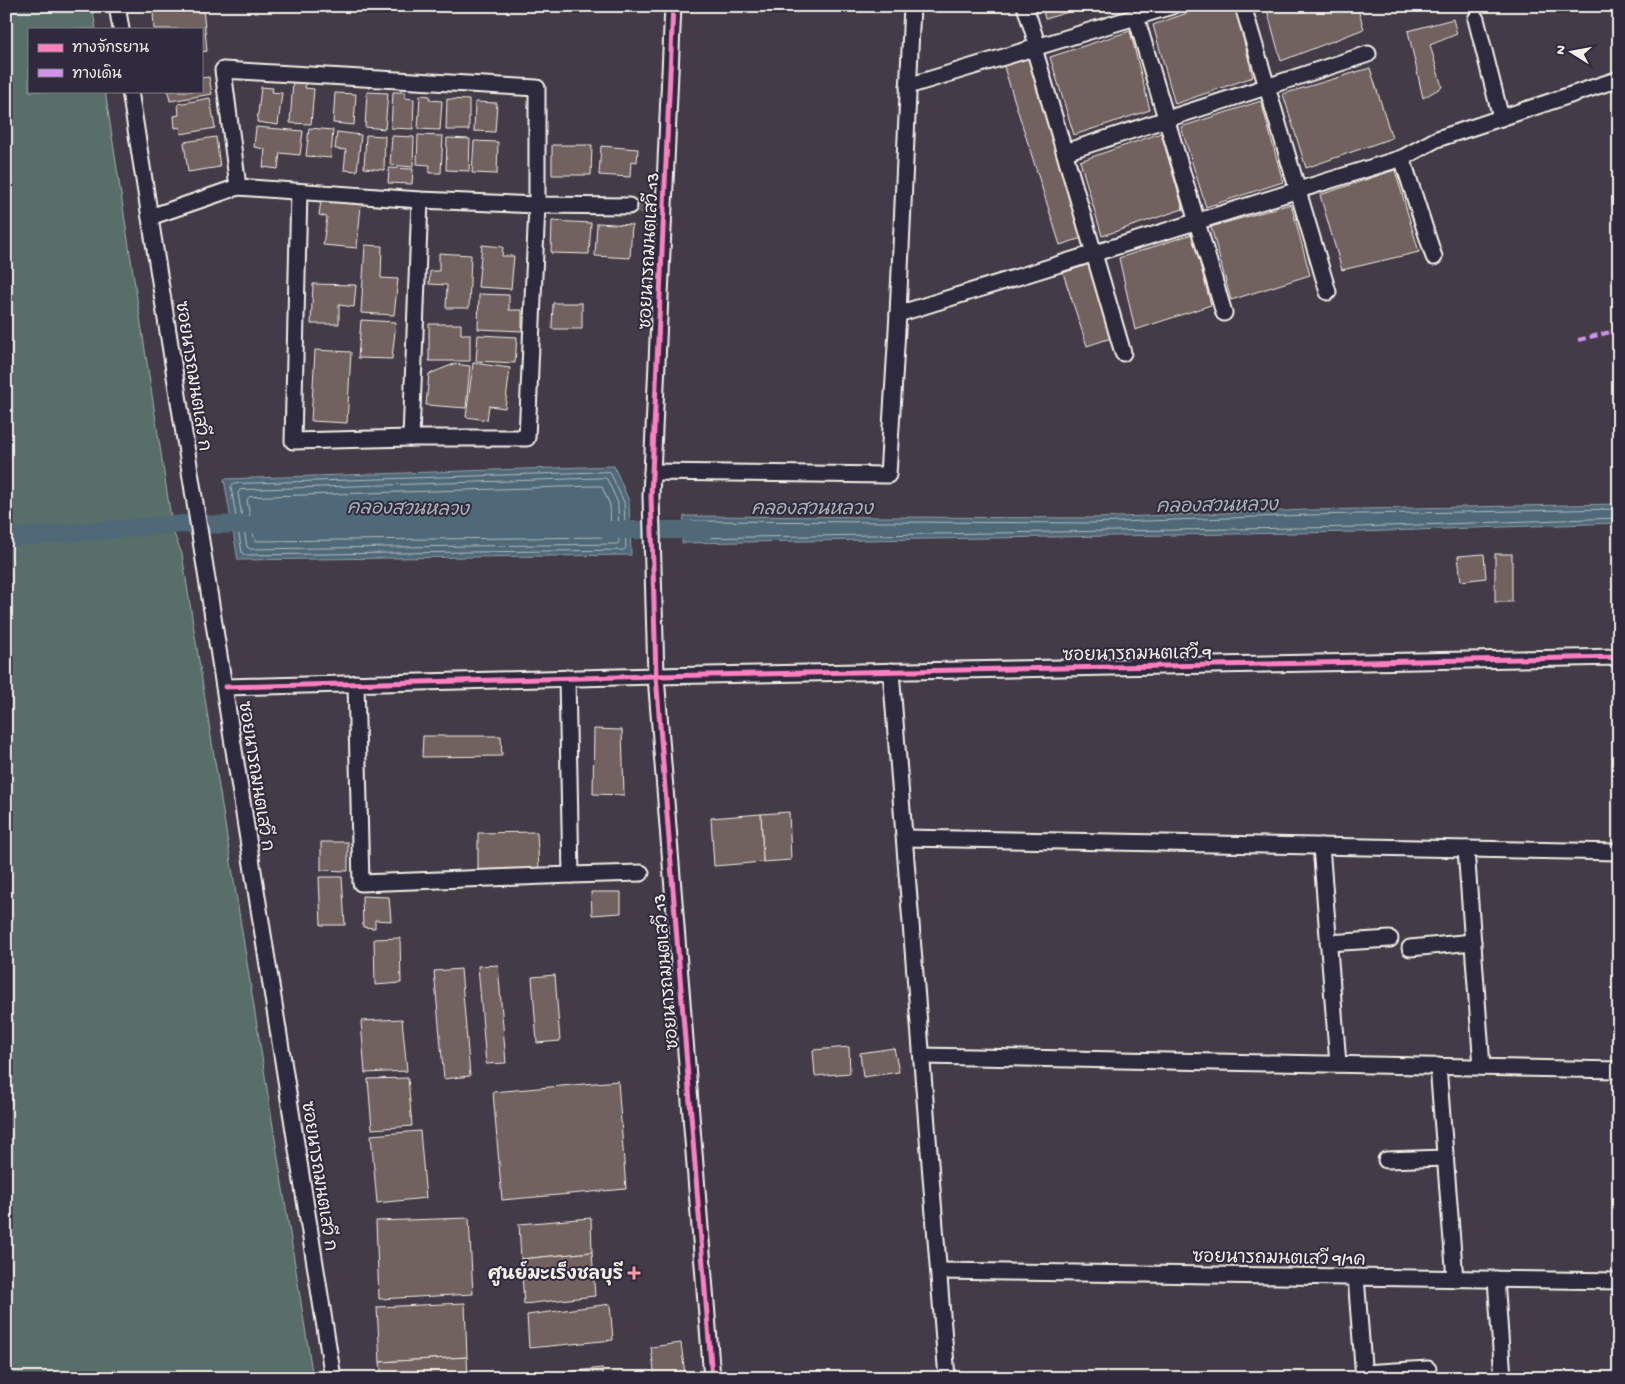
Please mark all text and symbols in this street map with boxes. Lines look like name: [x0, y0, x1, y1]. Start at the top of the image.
legend: [28, 28, 202, 92]
north arrow: [1548, 28, 1598, 78]
text: ทางจักรยาน: [72, 38, 149, 58]
text: N: [1552, 44, 1571, 56]
text: ทางเดิน: [72, 64, 122, 84]
street label: ซอยนารถมนตเสวี 13: [632, 172, 665, 330]
street label: ซอยนารถมนตเสวี ก: [169, 299, 218, 453]
water label: คลองสวนหลวง: [1156, 495, 1280, 520]
water label: คลองสวนหลวง: [347, 498, 471, 523]
water label: คลองสวนหลวง: [751, 499, 875, 522]
street label: ซอยนารถมนตเสวี 9: [1062, 640, 1212, 667]
street label: ซอยนารถมนตเสวี ก: [232, 699, 281, 853]
street label: ซอยนารถมนตเสวี 13: [646, 893, 685, 1051]
street label: ซอยนารถมนตเสวี ก: [295, 1099, 344, 1253]
street label: ซอยนารถมนตเสวี 9/1ค: [1192, 1243, 1366, 1272]
place label: ศูนย์มะเร็งชลบุรี: [488, 1260, 623, 1286]
marker: ศูนย์มะเร็งชลบุรี: [627, 1266, 641, 1280]

